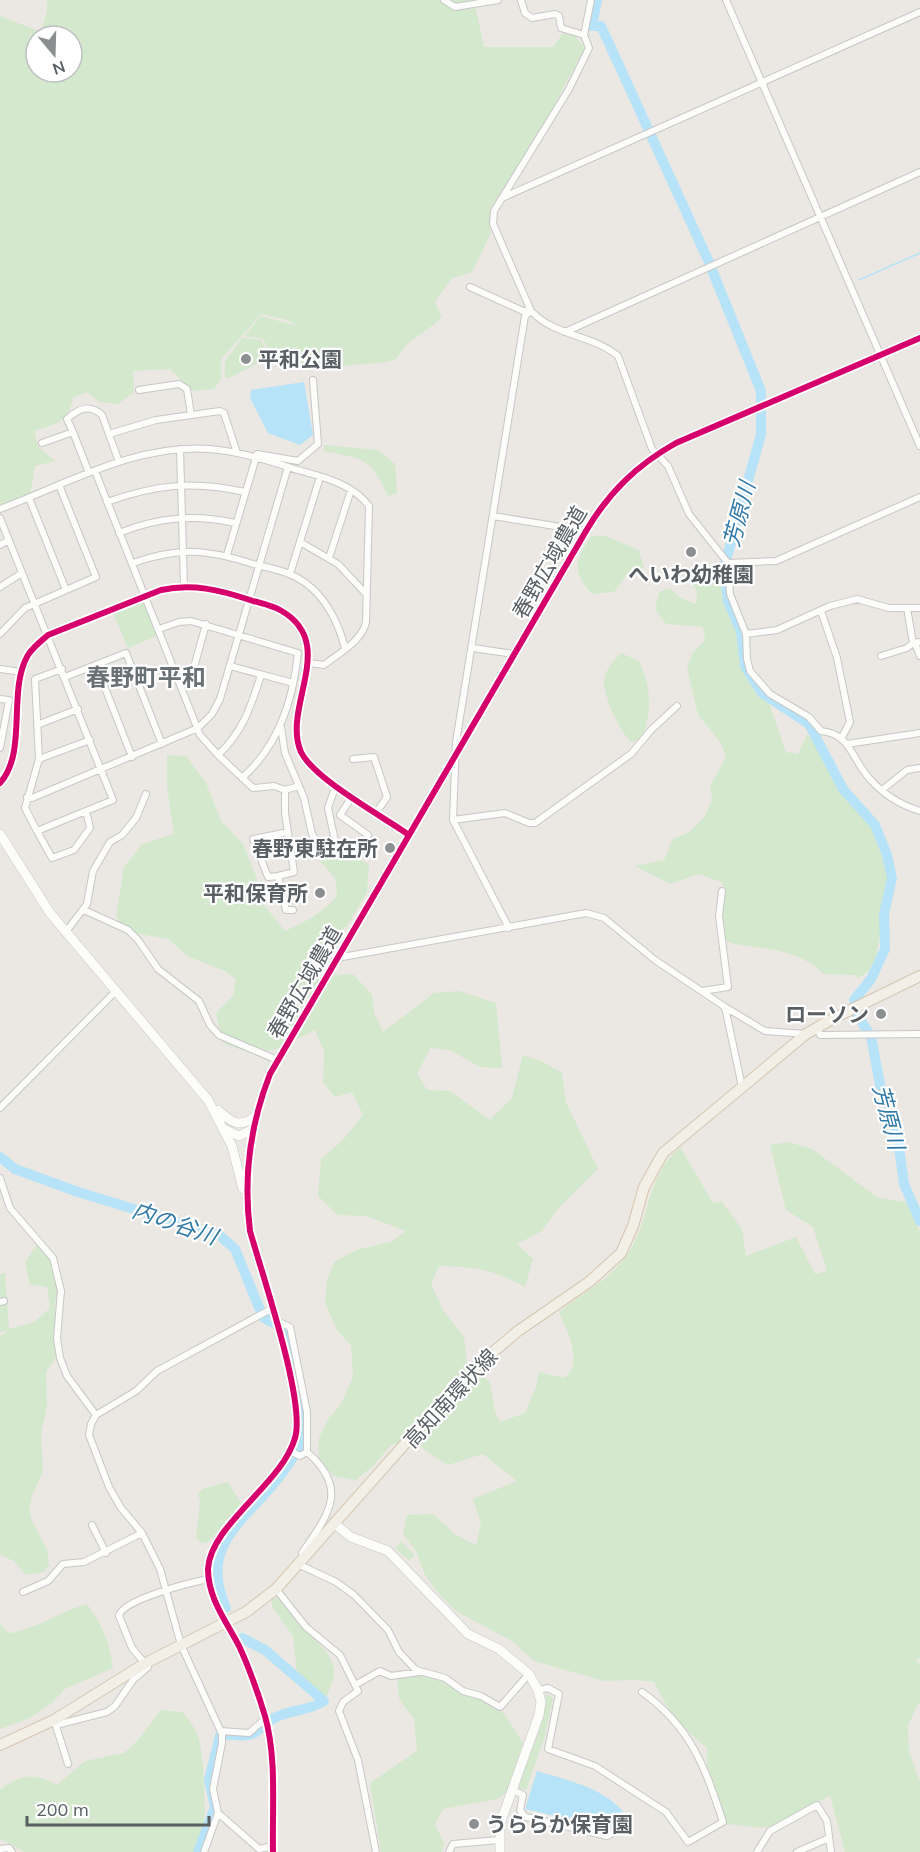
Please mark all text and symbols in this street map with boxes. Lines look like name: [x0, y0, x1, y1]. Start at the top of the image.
north arrow: [24, 24, 84, 84]
text: N: [50, 57, 68, 80]
place label: 平和公園: [258, 346, 342, 372]
marker: 平和公園: [239, 352, 253, 366]
water label: 芳原川: [717, 477, 762, 550]
street label: 春野広域農道: [506, 501, 592, 623]
marker: へいわ幼稚園: [684, 545, 698, 559]
place label: へいわ幼稚園: [628, 561, 754, 587]
district label: 春野町平和: [86, 662, 206, 692]
place label: 春野東駐在所: [252, 835, 378, 861]
marker: 春野東駐在所: [383, 841, 397, 855]
place label: 平和保育所: [203, 880, 308, 906]
marker: 平和保育所: [313, 886, 327, 900]
street label: 春野広域農道: [261, 921, 347, 1043]
place label: ローソン: [785, 1001, 869, 1027]
marker: ローソン: [874, 1007, 888, 1021]
water label: 芳原川: [867, 1081, 912, 1154]
water label: 内の谷川: [129, 1195, 223, 1251]
street label: 高知南環状線: [398, 1343, 502, 1453]
scale bar: [27, 1789, 208, 1827]
text: 200 m: [36, 1798, 89, 1821]
place label: うららか保育園: [486, 1811, 633, 1837]
marker: うららか保育園: [467, 1817, 481, 1831]

